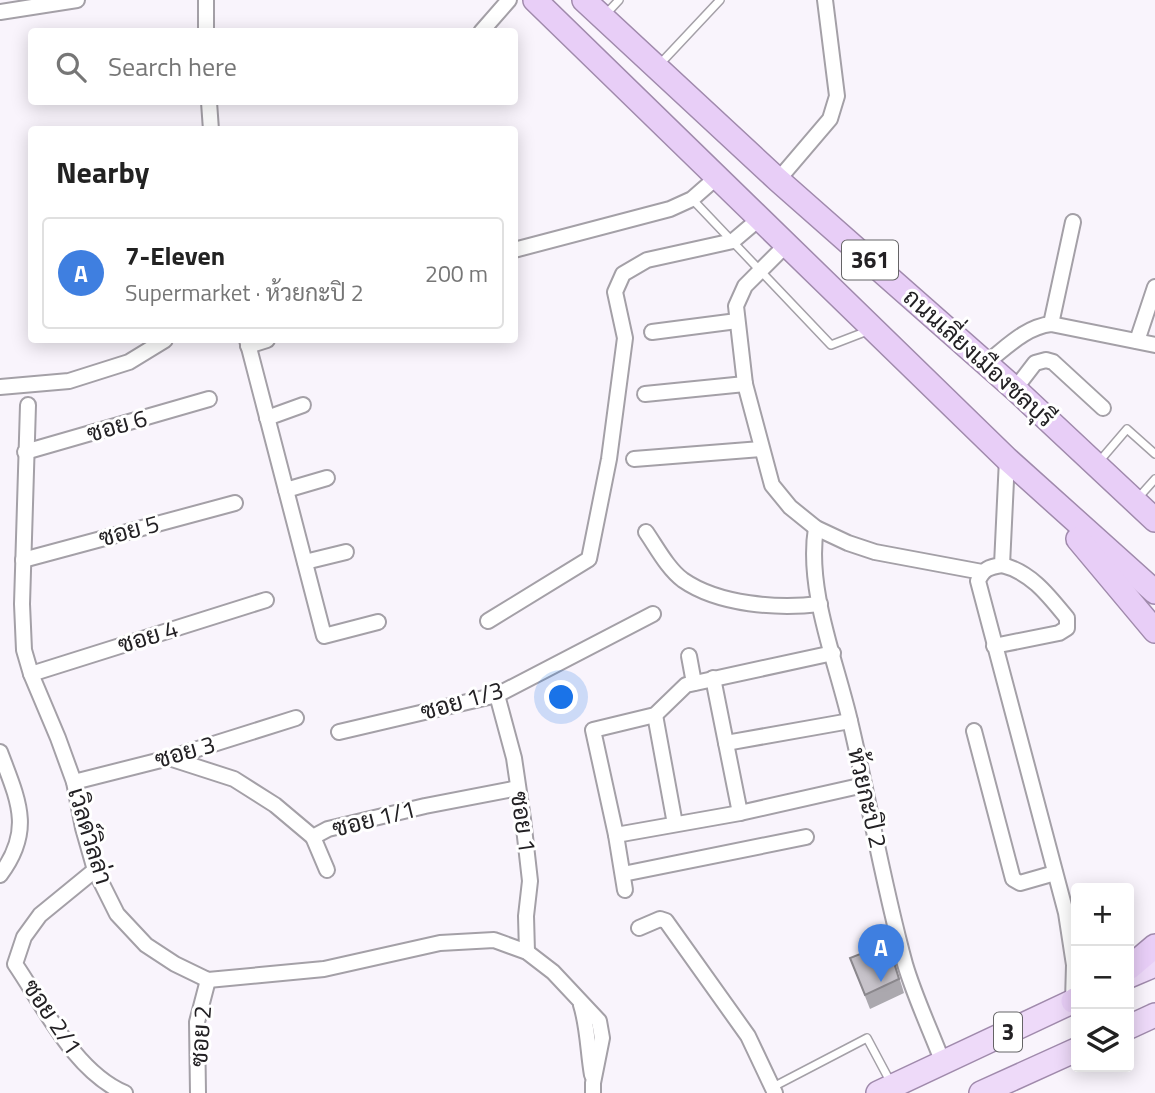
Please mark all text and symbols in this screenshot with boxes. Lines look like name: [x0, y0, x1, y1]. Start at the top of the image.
search box: [28, 28, 518, 105]
text: Search here: [108, 47, 237, 86]
icon: search: [52, 48, 90, 86]
text: Nearby: [56, 149, 149, 195]
text: 7-Eleven: [125, 236, 225, 275]
road number: 361: [842, 241, 898, 280]
text: A: [74, 256, 88, 291]
text: 200 m: [425, 256, 488, 291]
text: Supermarket · ห้วยกะปิ 2: [125, 275, 364, 310]
street label: ถนนเลี่ยงเมืองชลบุรี: [896, 278, 1065, 435]
street label: ซอย 6: [82, 399, 151, 451]
street label: ซอย 5: [94, 505, 163, 555]
street label: ซอย 4: [113, 610, 182, 662]
street label: ซอย 1/3: [416, 671, 507, 729]
your location: [544, 680, 578, 714]
street label: ซอย 3: [150, 725, 219, 777]
street label: ห้วยกะปิ 2: [839, 744, 897, 852]
street label: เวิลด์วิลล่า: [59, 783, 123, 889]
street label: ซอย 1: [502, 789, 546, 855]
street label: ซอย 1/1: [328, 790, 419, 846]
map controls: [1071, 883, 1134, 1072]
button: +: [1071, 883, 1134, 946]
pin: A: [858, 924, 904, 982]
button: −: [1071, 946, 1134, 1009]
street label: ซอย 2/1: [14, 971, 91, 1062]
street label: ซอย 2: [180, 1004, 220, 1068]
button: layers: [1071, 1009, 1134, 1072]
road number: 3: [994, 1012, 1022, 1051]

